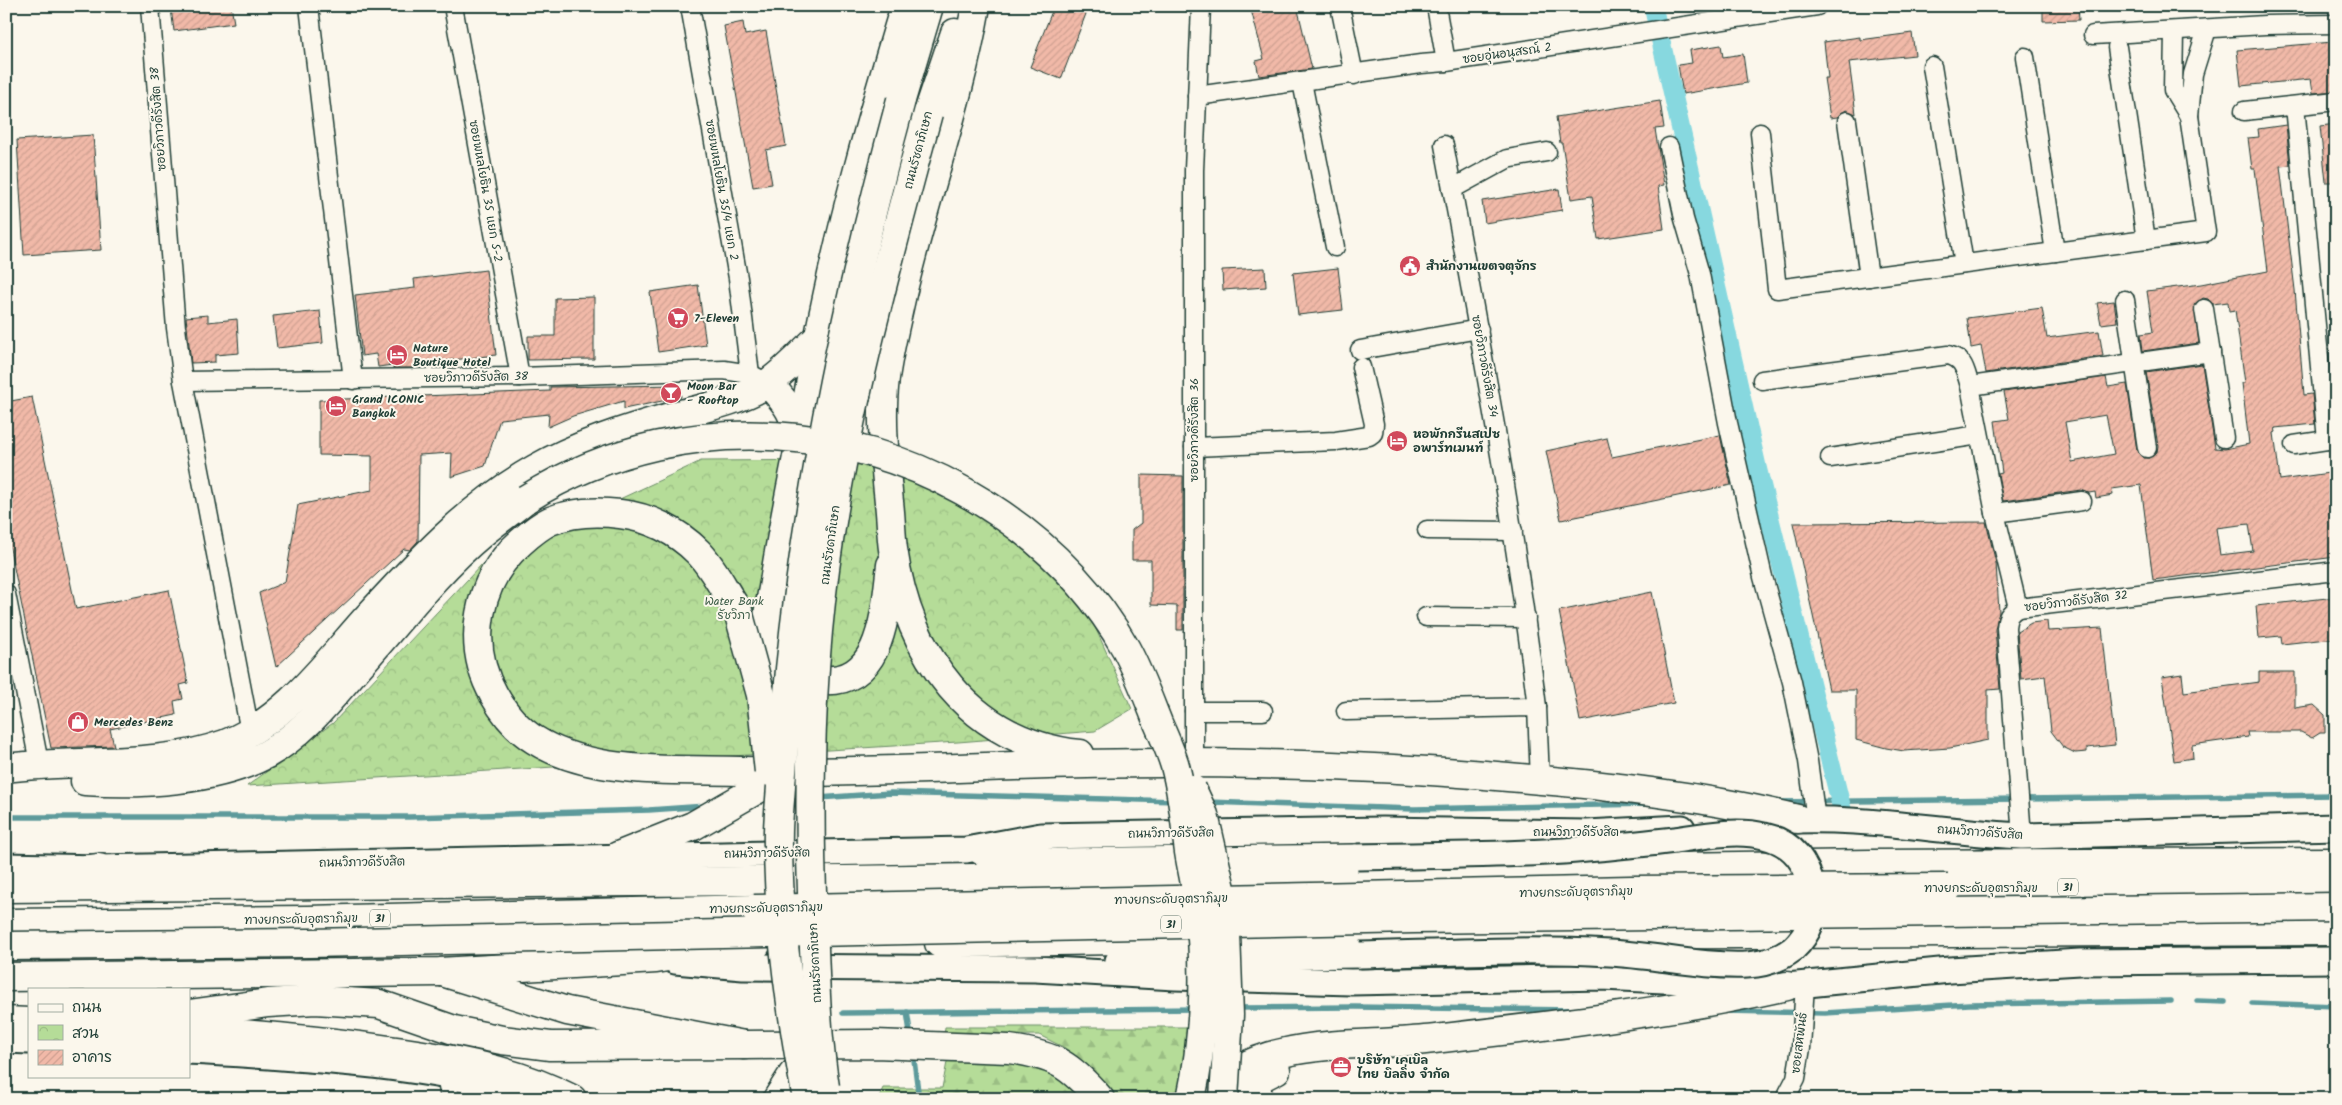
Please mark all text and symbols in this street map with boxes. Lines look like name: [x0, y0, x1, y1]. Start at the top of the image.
street label: ซอยอุ่นอนุสรณ์ 2: [1461, 38, 1553, 69]
street label: ซอยวิภาวดีรังสิต 38: [145, 66, 172, 172]
street label: ถนนรัชดาภิเษก: [899, 109, 938, 191]
street label: ซอยพหลโยธิน 35 แยก 5-2: [464, 118, 507, 264]
street label: ซอยพหลโยธิน 35/4 แยก 2: [700, 118, 743, 262]
public building icon: สำนักงานเขตจตุจักร: [1398, 254, 1422, 278]
place label: สำนักงานเขตจตุจักร: [1426, 257, 1537, 276]
supermarket icon: 7-Eleven: [666, 306, 690, 330]
place label: 7-Eleven: [694, 309, 740, 328]
street label: ซอยวิภาวดีรังสิต 34: [1466, 313, 1503, 419]
place label: Nature Boutique Hotel: [413, 339, 491, 372]
hotel icon: Nature Boutique Hotel: [385, 343, 409, 367]
street label: ซอยวิภาวดีรังสิต 38: [424, 367, 529, 388]
place label: Moon Bar - Rooftop: [687, 377, 739, 410]
street label: ซอยวิภาวดีรังสิต 36: [1185, 378, 1204, 482]
bar icon: Moon Bar - Rooftop: [659, 381, 683, 405]
place label: Grand ICONIC Bangkok: [352, 390, 425, 423]
hotel icon: Grand ICONIC Bangkok: [324, 394, 348, 418]
place label: หอพักกรีนสเปซ อพาร์ทเมนท์: [1413, 425, 1500, 458]
hotel icon: หอพักกรีนสเปซ อพาร์ทเมนท์: [1385, 429, 1409, 453]
street label: ถนนรัชดาภิเษก: [816, 504, 845, 586]
street label: ซอยวิภาวดีรังสิต 32: [2023, 586, 2129, 617]
park label: Water Bank รัชวิภา: [704, 592, 764, 625]
shop icon: Mercedes Benz: [66, 710, 90, 734]
place label: Mercedes Benz: [94, 713, 174, 732]
street label: ถนนวิภาวดีรังสิต: [1936, 820, 2024, 845]
street label: ถนนวิภาวดีรังสิต: [1128, 823, 1214, 844]
street label: ถนนวิภาวดีรังสิต: [1533, 823, 1619, 842]
street label: ถนนวิภาวดีรังสิต: [724, 843, 810, 864]
street label: ถนนวิภาวดีรังสิต: [319, 852, 405, 873]
street label: ทางยกระดับอุตราภิมุข: [1924, 879, 2038, 898]
road number: 31: [2058, 879, 2078, 896]
street label: ทางยกระดับอุตราภิมุข: [1519, 882, 1633, 903]
street label: ทางยกระดับอุตราภิมุข: [1114, 889, 1228, 910]
street label: ทางยกระดับอุตราภิมุข: [709, 898, 823, 919]
street label: ทางยกระดับอุตราภิมุข: [244, 909, 358, 930]
road number: 31: [370, 910, 390, 926]
road number: 31: [1161, 916, 1181, 932]
street label: ถนนรัชดาภิเษก: [804, 922, 827, 1004]
legend: [28, 988, 190, 1078]
text: ถนน: [72, 996, 101, 1020]
street label: ซอยสหพันธ์: [1786, 1011, 1813, 1075]
text: สวน: [72, 1022, 99, 1046]
text: อาคาร: [72, 1046, 112, 1070]
place label: บริษัท เคเบิล ไทย บิลลิ่ง จำกัด: [1356, 1051, 1450, 1084]
office icon: บริษัท เคเบิล ไทย บิลลิ่ง จำกัด: [1329, 1055, 1353, 1079]

